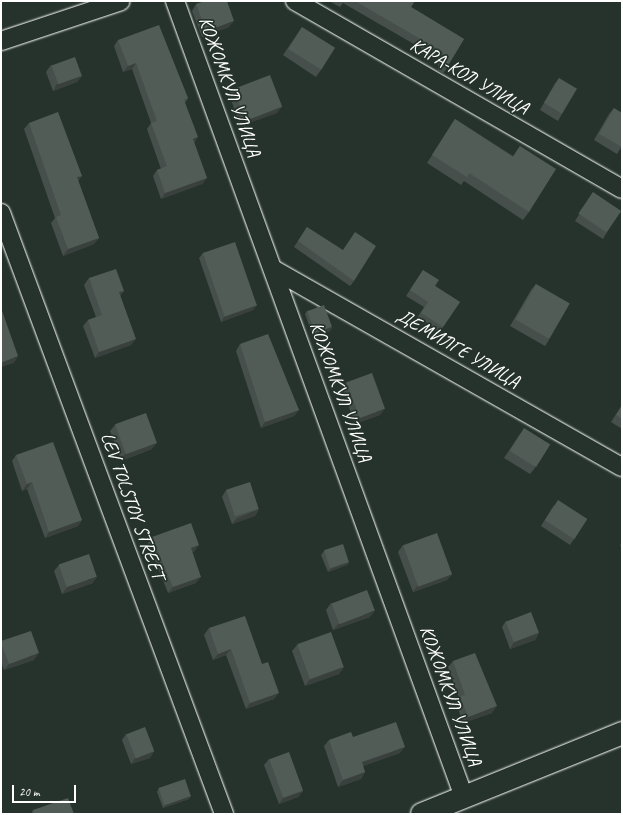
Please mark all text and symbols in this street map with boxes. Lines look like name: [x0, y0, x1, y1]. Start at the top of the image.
street label: КОЖОМКУЛ УЛИЦА: [193, 14, 265, 160]
street label: КАРА-КОЛ УЛИЦА: [406, 34, 532, 120]
street label: ДЕМИЛГЕ УЛИЦА: [392, 304, 524, 394]
street label: КОЖОМКУЛ УЛИЦА: [304, 319, 376, 465]
street label: LEV TOLSTOY STREET: [95, 430, 169, 582]
street label: КОЖОМКУЛ УЛИЦА: [414, 623, 486, 769]
scale bar: [14, 777, 78, 803]
text: 20 m: [19, 784, 39, 800]

